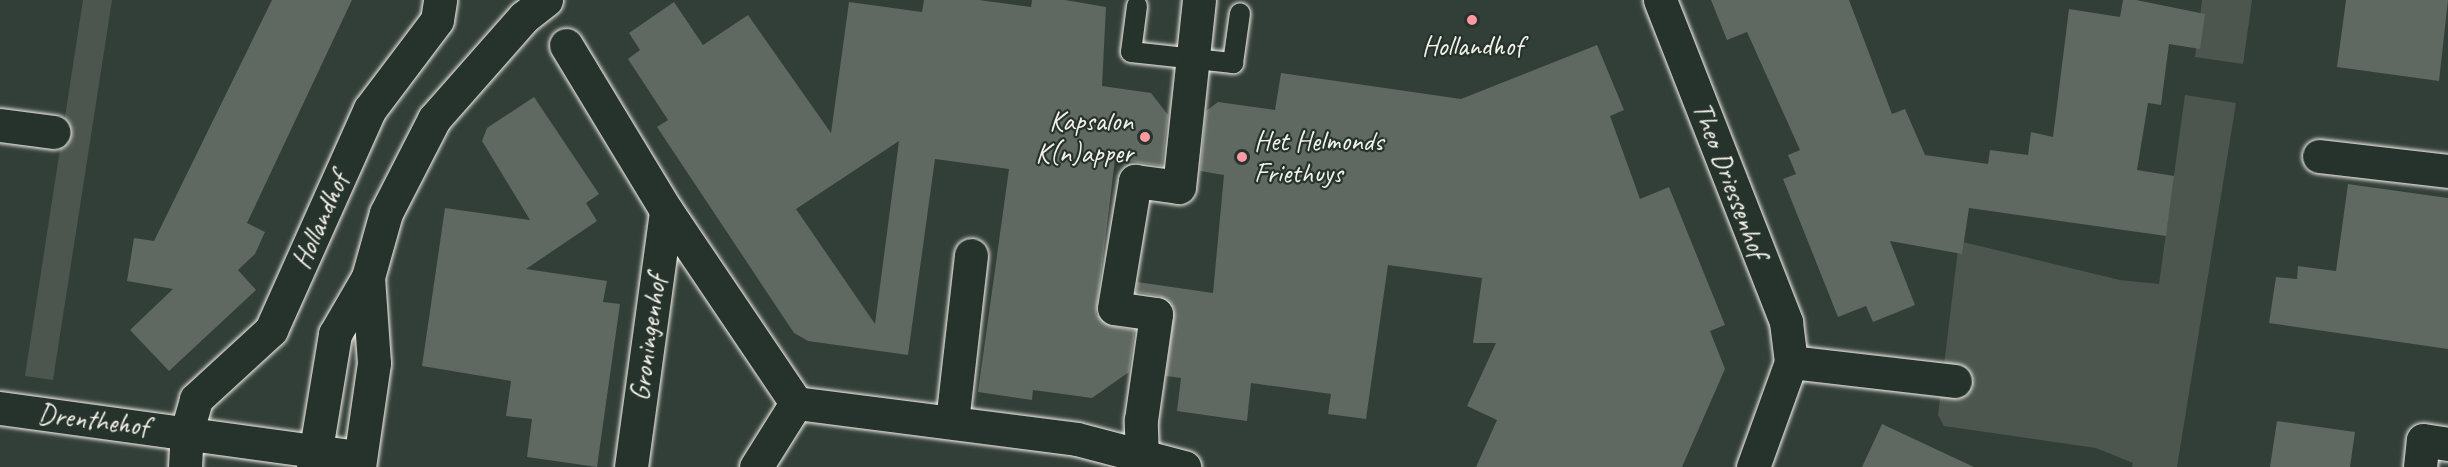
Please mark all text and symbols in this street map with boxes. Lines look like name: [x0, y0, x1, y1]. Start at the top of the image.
marker: Hollandhof: [1465, 13, 1479, 27]
place label: Hollandhof: [1422, 29, 1522, 63]
street label: Theo Driessenhof: [1685, 97, 1775, 263]
place label: Kapsalon K(n)apper: [1035, 104, 1133, 170]
place label: Het Helmonds Friethuys: [1254, 124, 1385, 190]
marker: Kapsalon K(n)apper: [1138, 130, 1152, 144]
marker: Het Helmonds Friethuys: [1235, 150, 1249, 164]
street label: Hollandhof: [284, 168, 356, 274]
street label: Groningenhof: [623, 273, 673, 403]
street label: Drenthehof: [36, 397, 150, 443]

